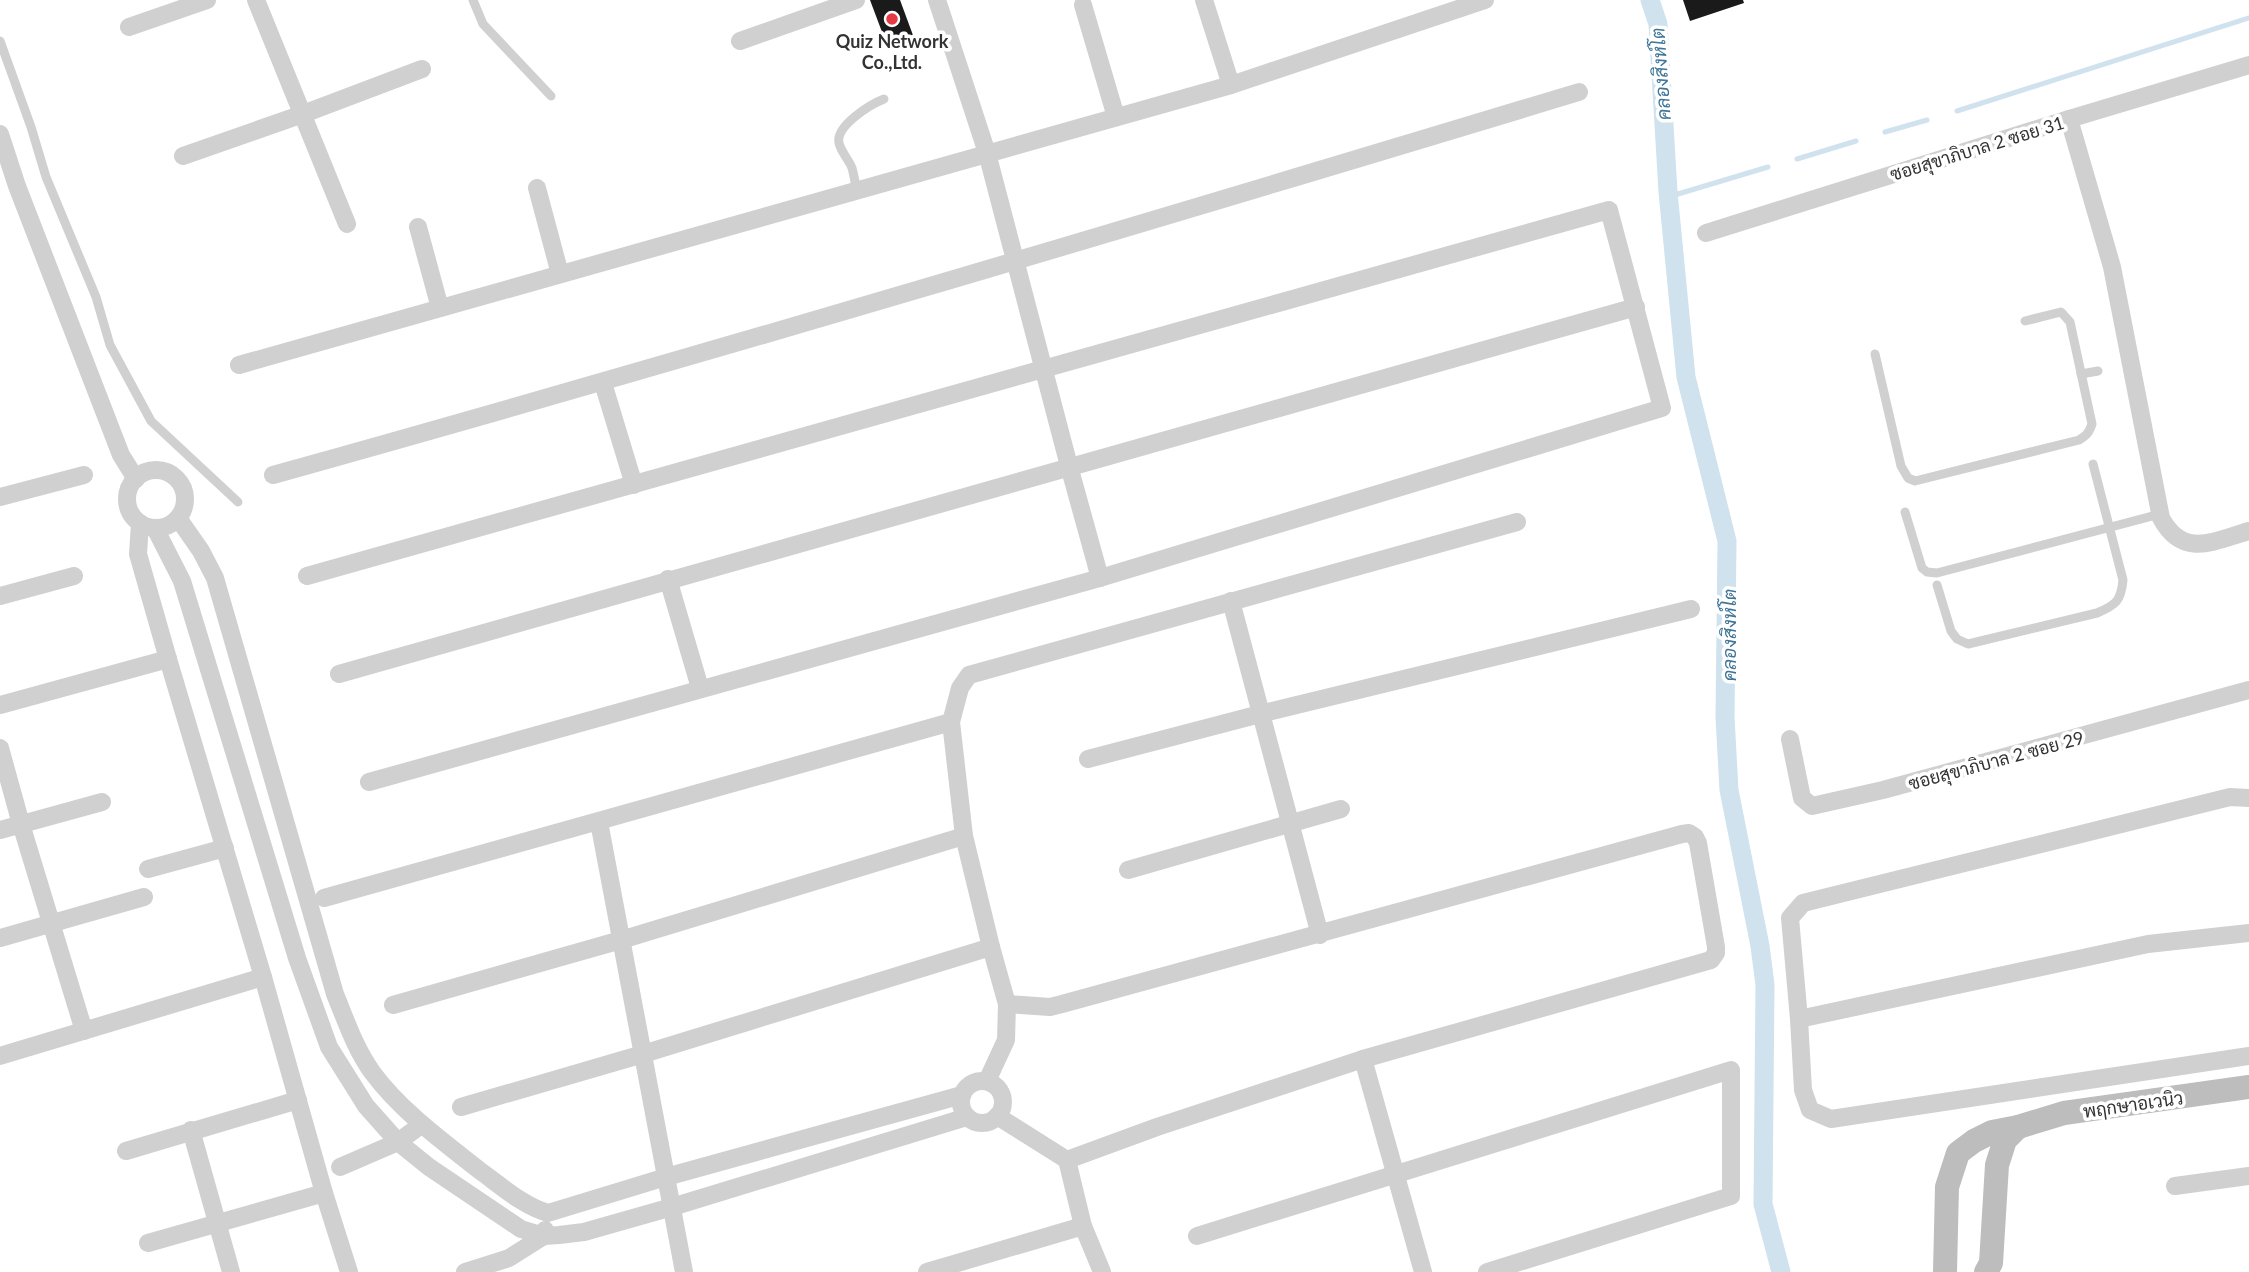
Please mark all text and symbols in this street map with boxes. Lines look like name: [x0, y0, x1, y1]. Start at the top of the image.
marker: Quiz Network Co.,Ltd.: [884, 11, 900, 27]
water label: คลองสิงห์โต: [1645, 27, 1675, 121]
place label: Quiz Network Co.,Ltd.: [836, 30, 949, 73]
street label: ซอยสุขาภิบาล 2 ซอย 31: [1887, 111, 2067, 187]
water label: คลองสิงห์โต: [1717, 589, 1740, 681]
street label: ซอยสุขาภิบาล 2 ซอย 29: [1906, 726, 2087, 796]
street label: พฤกษาอเวนิว: [2082, 1086, 2185, 1123]

